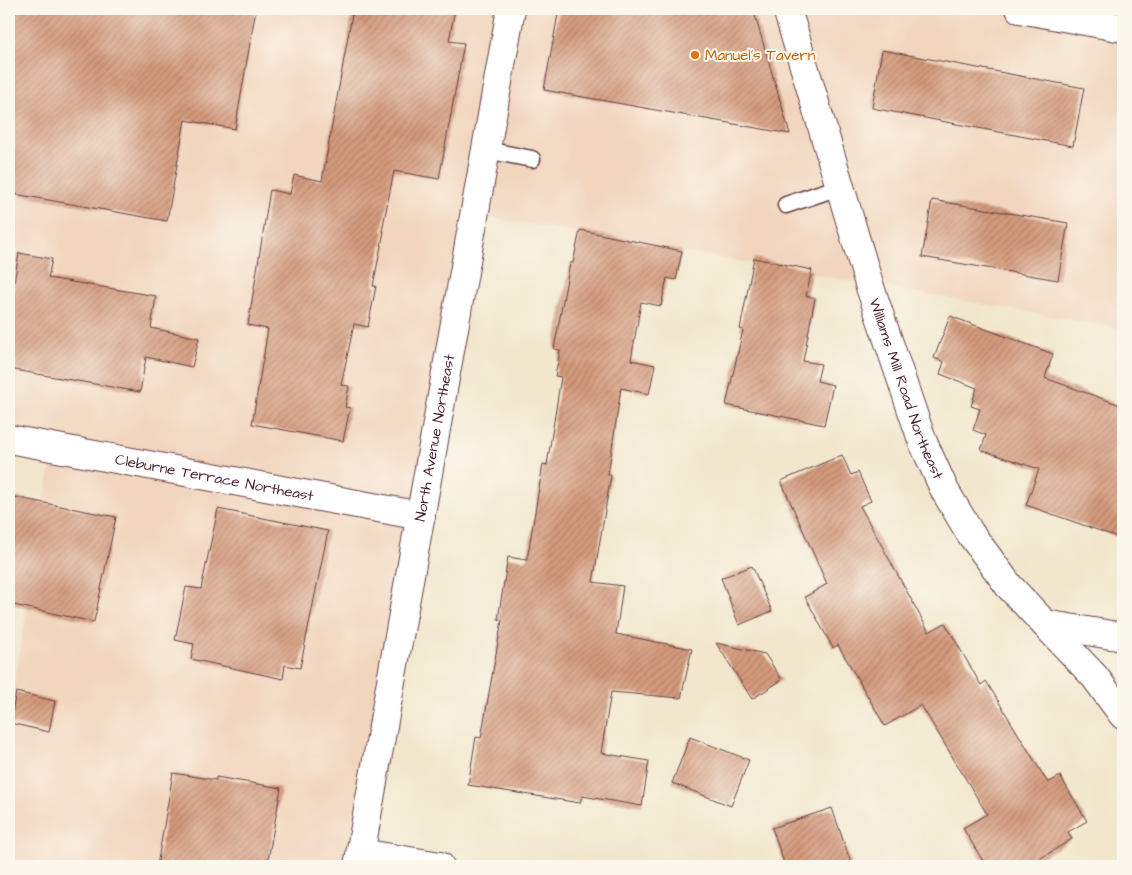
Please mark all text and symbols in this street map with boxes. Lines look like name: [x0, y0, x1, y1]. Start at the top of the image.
place label: Manuel's Tavern: [705, 45, 816, 66]
marker: Manuel's Tavern: [689, 49, 701, 61]
street label: Williams Mill Road Northeast: [864, 295, 948, 483]
street label: North Avenue Northeast: [410, 353, 460, 523]
street label: Cleburne Terrace Northeast: [113, 449, 315, 507]

